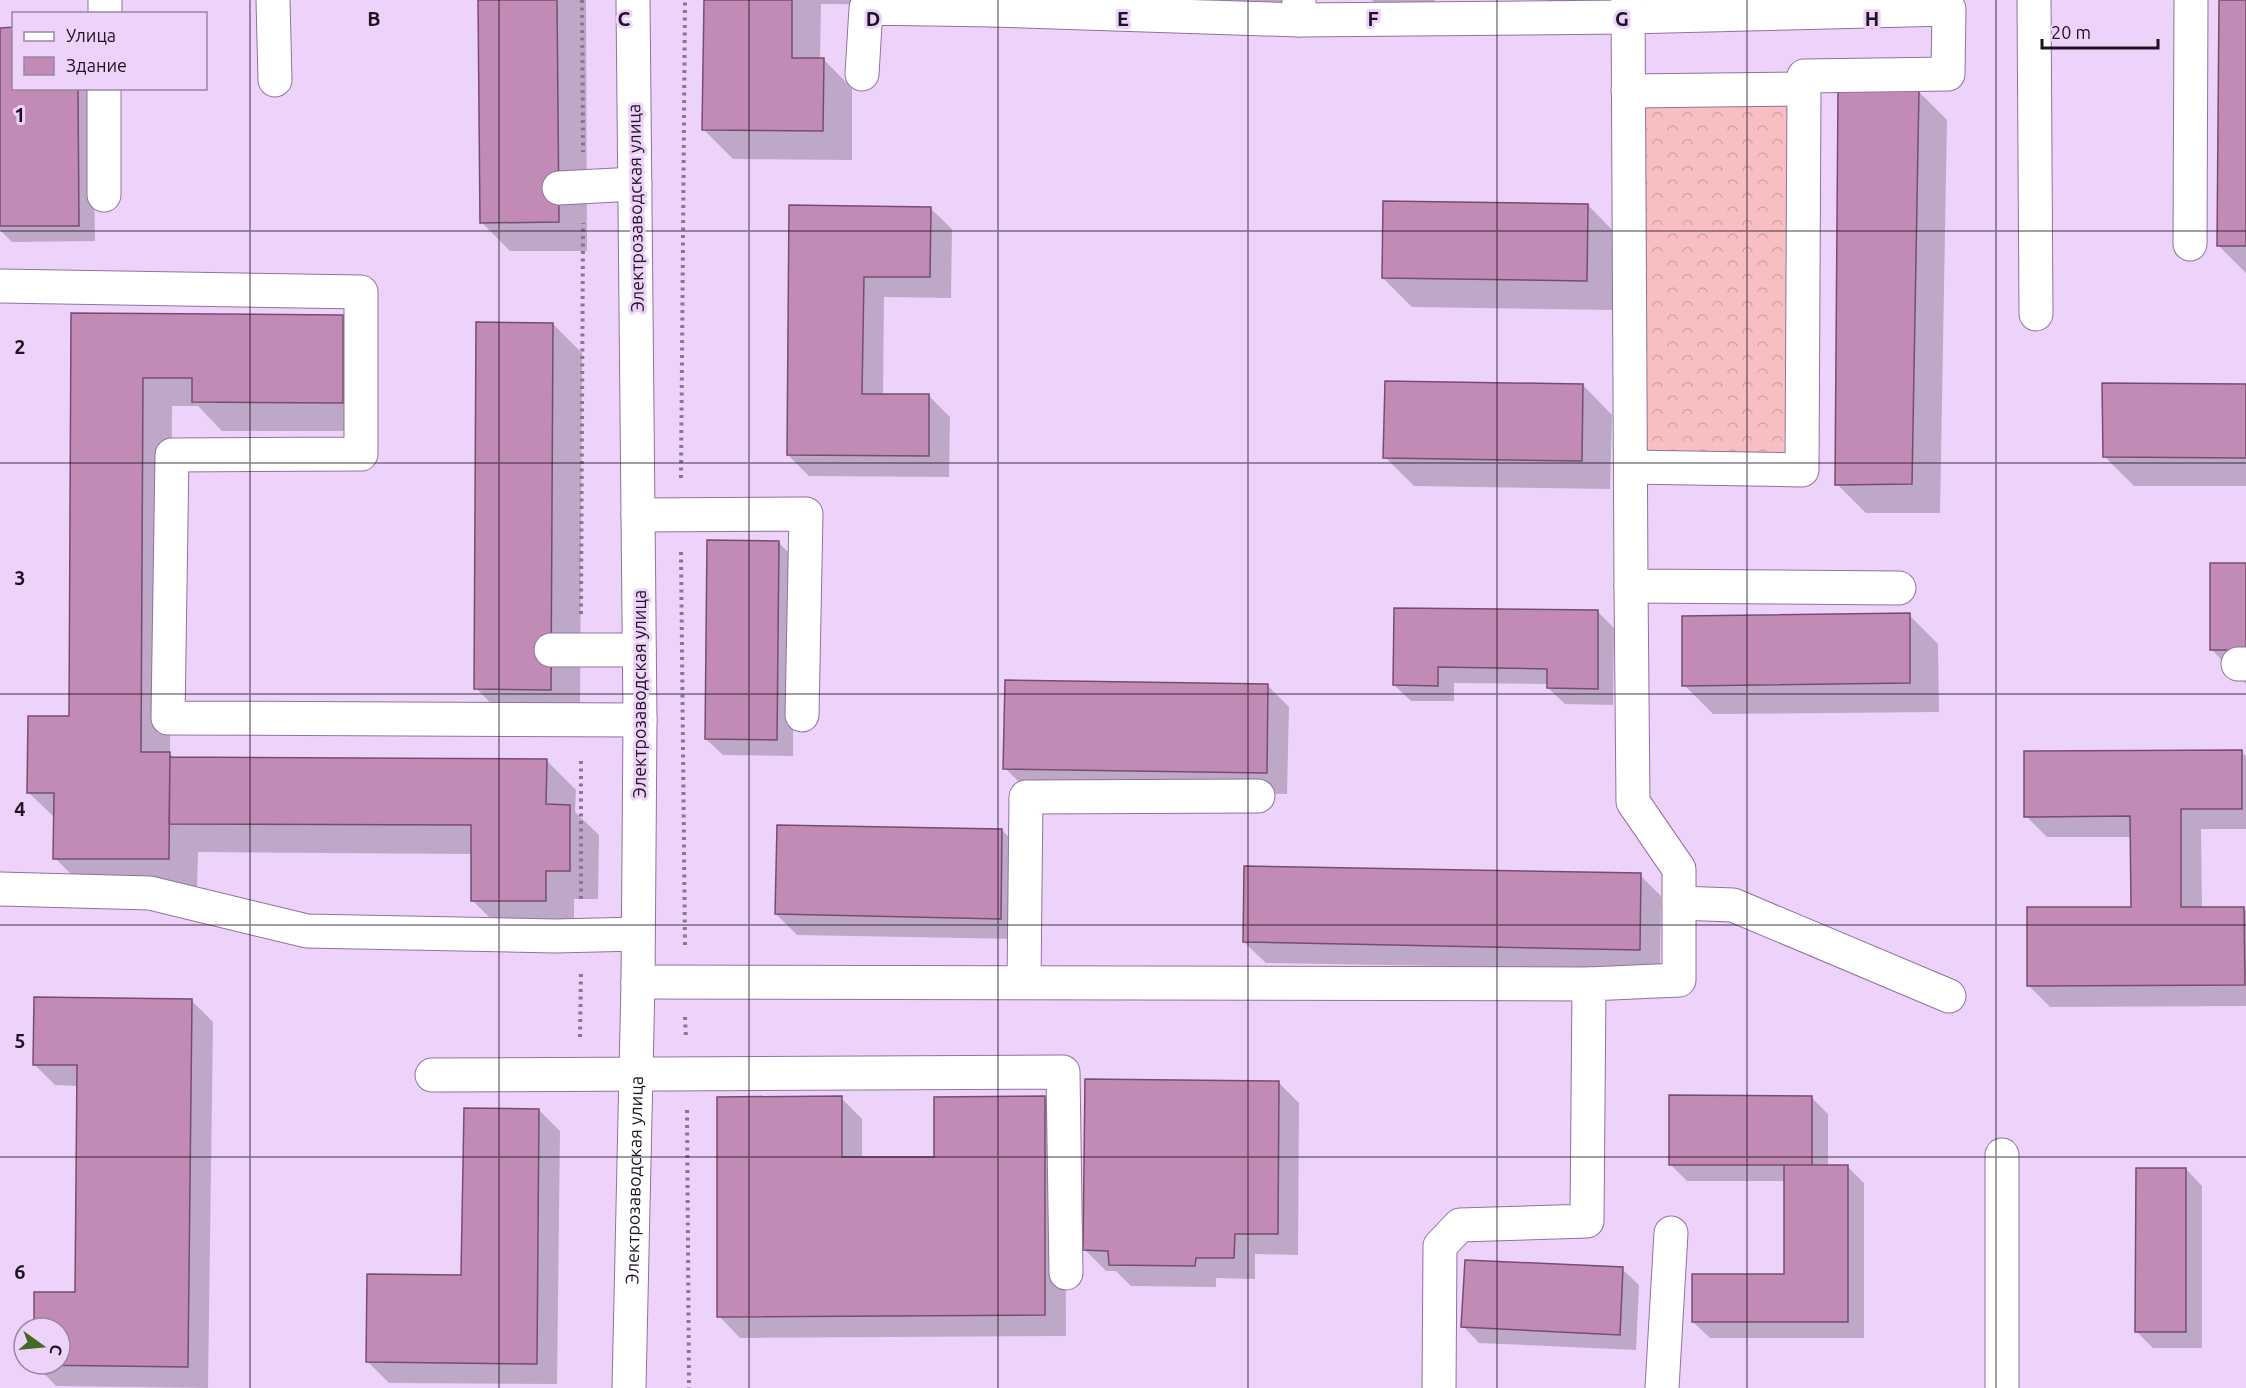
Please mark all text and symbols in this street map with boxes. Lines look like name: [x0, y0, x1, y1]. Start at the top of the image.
text: B: [367, 7, 381, 30]
text: C: [618, 7, 631, 30]
text: D: [866, 7, 880, 30]
text: E: [1117, 7, 1129, 30]
text: F: [1367, 7, 1379, 30]
text: G: [1615, 7, 1629, 30]
text: H: [1865, 7, 1879, 30]
legend: [12, 12, 207, 90]
scale bar: [2042, 12, 2158, 50]
text: 20 m: [2051, 22, 2091, 42]
text: Улица: [66, 25, 116, 45]
text: Здание: [66, 55, 127, 75]
text: 1: [14, 103, 26, 126]
street label: Электрозаводская улица: [623, 104, 647, 312]
text: 2: [14, 335, 26, 358]
text: 3: [14, 566, 26, 589]
street label: Электрозаводская улица: [629, 590, 649, 798]
text: 4: [14, 797, 26, 820]
text: 5: [14, 1029, 26, 1052]
street label: Электрозаводская улица: [621, 1076, 646, 1284]
text: 6: [14, 1260, 26, 1283]
north arrow: [12, 1316, 72, 1376]
text: С: [46, 1343, 67, 1357]

